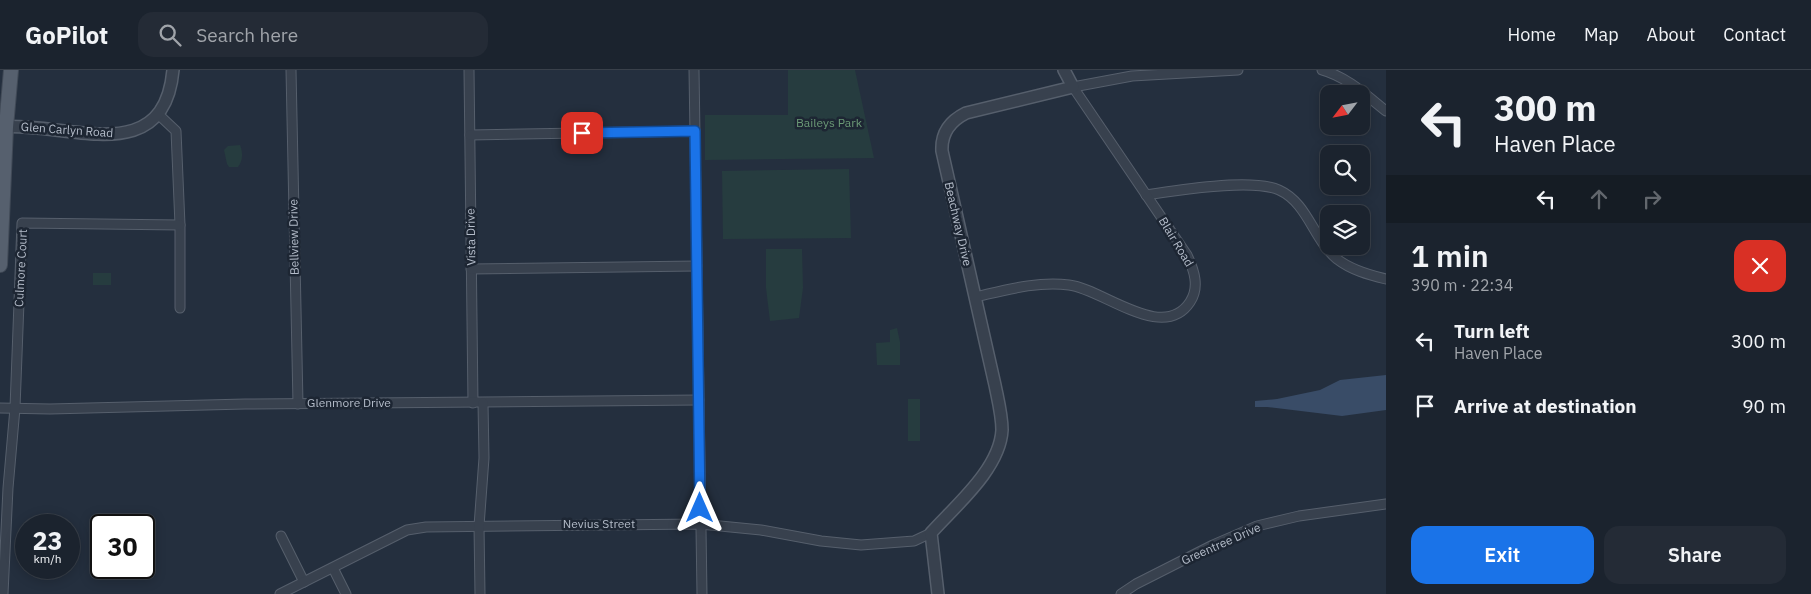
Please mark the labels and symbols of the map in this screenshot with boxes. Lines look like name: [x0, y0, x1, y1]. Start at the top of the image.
north arrow: [1320, 85, 1370, 135]
pin: [561, 112, 603, 154]
park label: Baileys Park: [796, 115, 863, 130]
street label: Glen Carlyn Road: [20, 119, 114, 140]
street label: Beachway Drive: [942, 180, 976, 268]
street label: Bellview Drive: [285, 198, 302, 275]
street label: Vista Drive: [462, 208, 478, 266]
street label: Blair Road: [1156, 214, 1197, 269]
street label: Culmore Court: [11, 229, 30, 307]
street label: Glenmore Drive: [307, 395, 391, 410]
position arrow: [673, 481, 725, 533]
speed limit sign: 30: [90, 514, 155, 579]
street label: Nevius Street: [563, 516, 635, 531]
street label: Greentree Drive: [1179, 519, 1263, 568]

